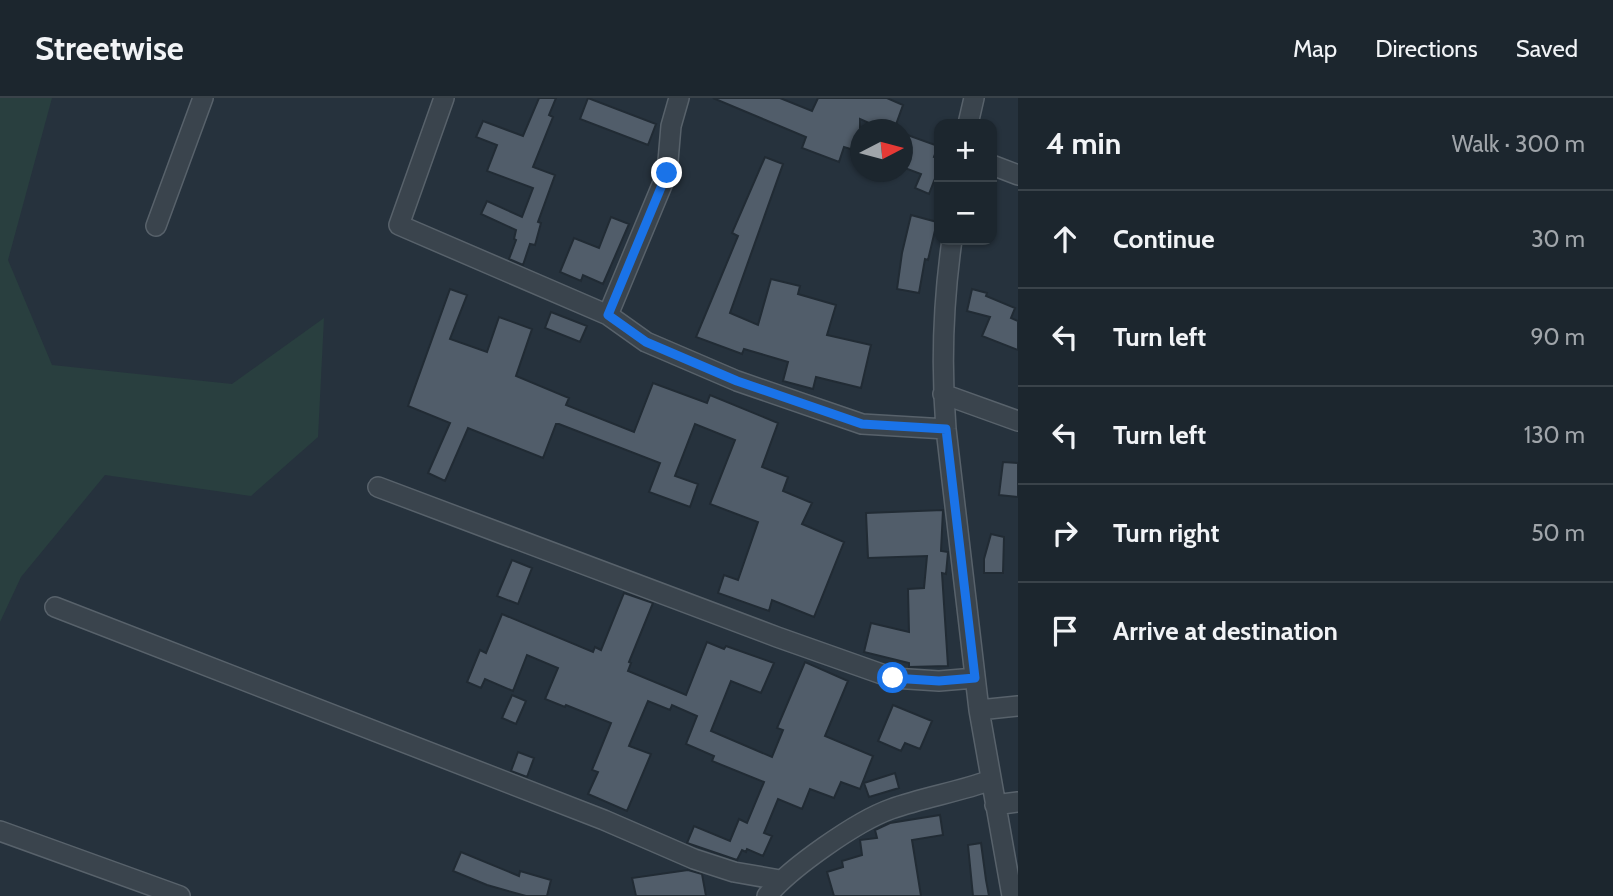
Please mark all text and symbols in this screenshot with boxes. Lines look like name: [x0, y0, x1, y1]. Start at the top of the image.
text: Streetwise: [35, 28, 184, 68]
text: Map: [1293, 34, 1337, 63]
text: Directions: [1375, 34, 1478, 63]
text: Saved: [1516, 34, 1578, 63]
north arrow: [850, 119, 913, 182]
map controls: [934, 119, 997, 245]
button: +: [934, 119, 997, 182]
text: 4 min: [1046, 125, 1121, 162]
text: Walk · 300 m: [1452, 130, 1585, 158]
route end: [651, 157, 682, 188]
button: −: [934, 182, 997, 245]
icon: ahead: [1046, 220, 1084, 258]
text: Continue: [1113, 223, 1215, 255]
text: 30 m: [1531, 225, 1585, 253]
icon: left: [1046, 318, 1084, 356]
text: Turn left: [1113, 321, 1206, 353]
text: 90 m: [1531, 323, 1585, 351]
icon: left: [1046, 416, 1084, 454]
text: Turn left: [1113, 419, 1206, 451]
text: 130 m: [1524, 421, 1585, 449]
icon: right: [1046, 514, 1084, 552]
text: Turn right: [1113, 517, 1219, 549]
text: 50 m: [1531, 519, 1585, 547]
icon: arrive: [1046, 612, 1084, 650]
text: Arrive at destination: [1113, 615, 1338, 647]
route start: [877, 662, 908, 693]

